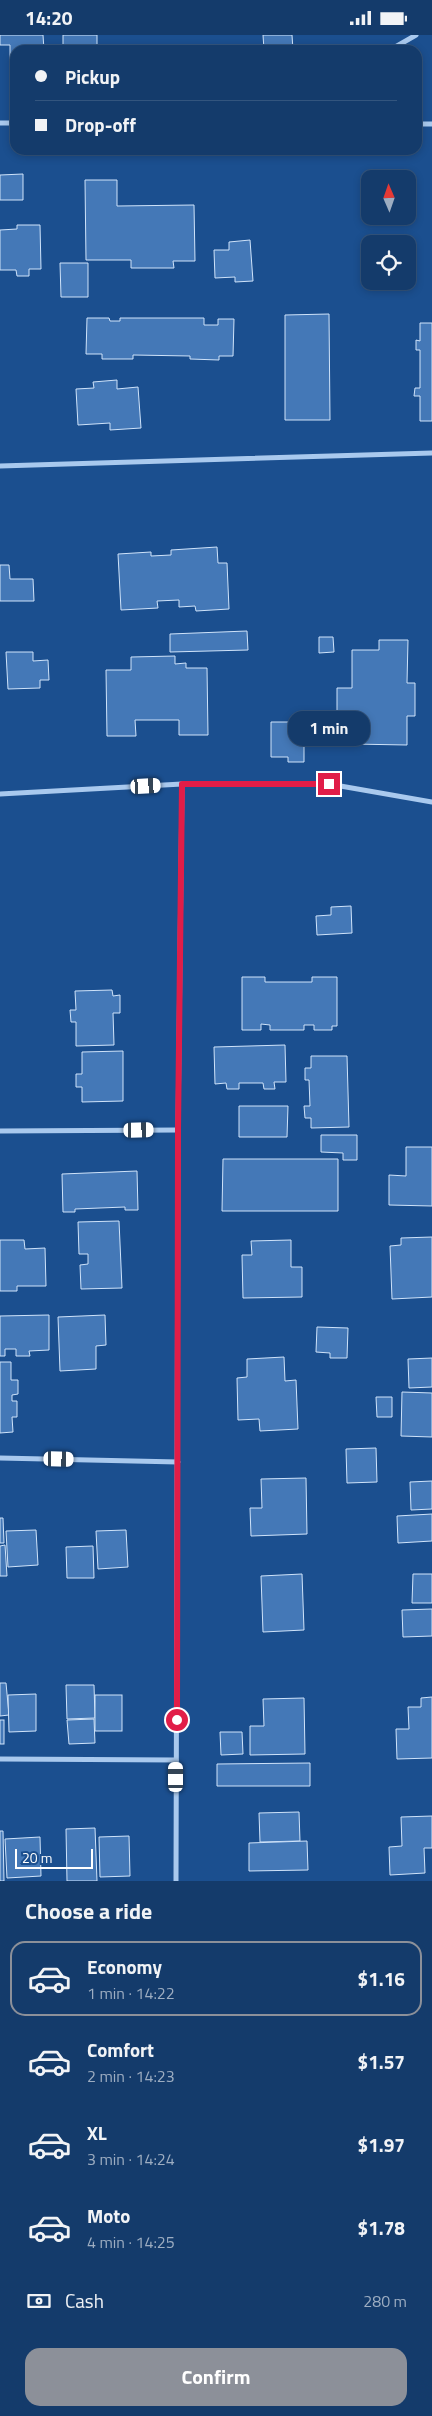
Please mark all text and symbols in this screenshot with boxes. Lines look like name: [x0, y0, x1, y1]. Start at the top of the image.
text: 14:20: [25, 3, 72, 32]
text: Pickup: [65, 62, 120, 91]
text: Drop-off: [65, 110, 136, 139]
north arrow: [361, 170, 416, 225]
map controls: [361, 170, 416, 290]
button: locate: [361, 235, 416, 290]
callout: 1 min: [288, 711, 370, 747]
text: 1 min: [310, 716, 348, 740]
route end: [318, 773, 340, 795]
car: [130, 778, 161, 794]
car: [123, 1122, 154, 1138]
car: [43, 1451, 74, 1467]
route start: [166, 1709, 188, 1731]
car: [168, 1762, 183, 1792]
scale bar: [15, 1846, 92, 1869]
text: 20 m: [22, 1847, 52, 1868]
text: Choose a ride: [25, 1894, 152, 1928]
text: Economy: [87, 1952, 162, 1981]
icon: car: [27, 1956, 72, 2001]
text: $1.16: [358, 1964, 405, 1993]
text: 1 min · 14:22: [87, 1981, 175, 2005]
text: Comfort: [87, 2035, 154, 2064]
icon: car: [27, 2039, 72, 2084]
text: $1.57: [358, 2047, 405, 2076]
text: 2 min · 14:23: [87, 2064, 175, 2088]
text: XL: [87, 2118, 107, 2147]
icon: car: [27, 2122, 72, 2167]
text: $1.97: [358, 2130, 405, 2159]
text: 3 min · 14:24: [87, 2147, 175, 2171]
text: Moto: [87, 2201, 130, 2230]
icon: car: [27, 2205, 72, 2250]
text: $1.78: [358, 2213, 405, 2242]
text: 4 min · 14:25: [87, 2230, 175, 2254]
text: Cash: [65, 2286, 104, 2315]
icon: cash: [25, 2287, 53, 2315]
text: 280 m: [363, 2289, 407, 2313]
button: Confirm: [25, 2348, 407, 2406]

